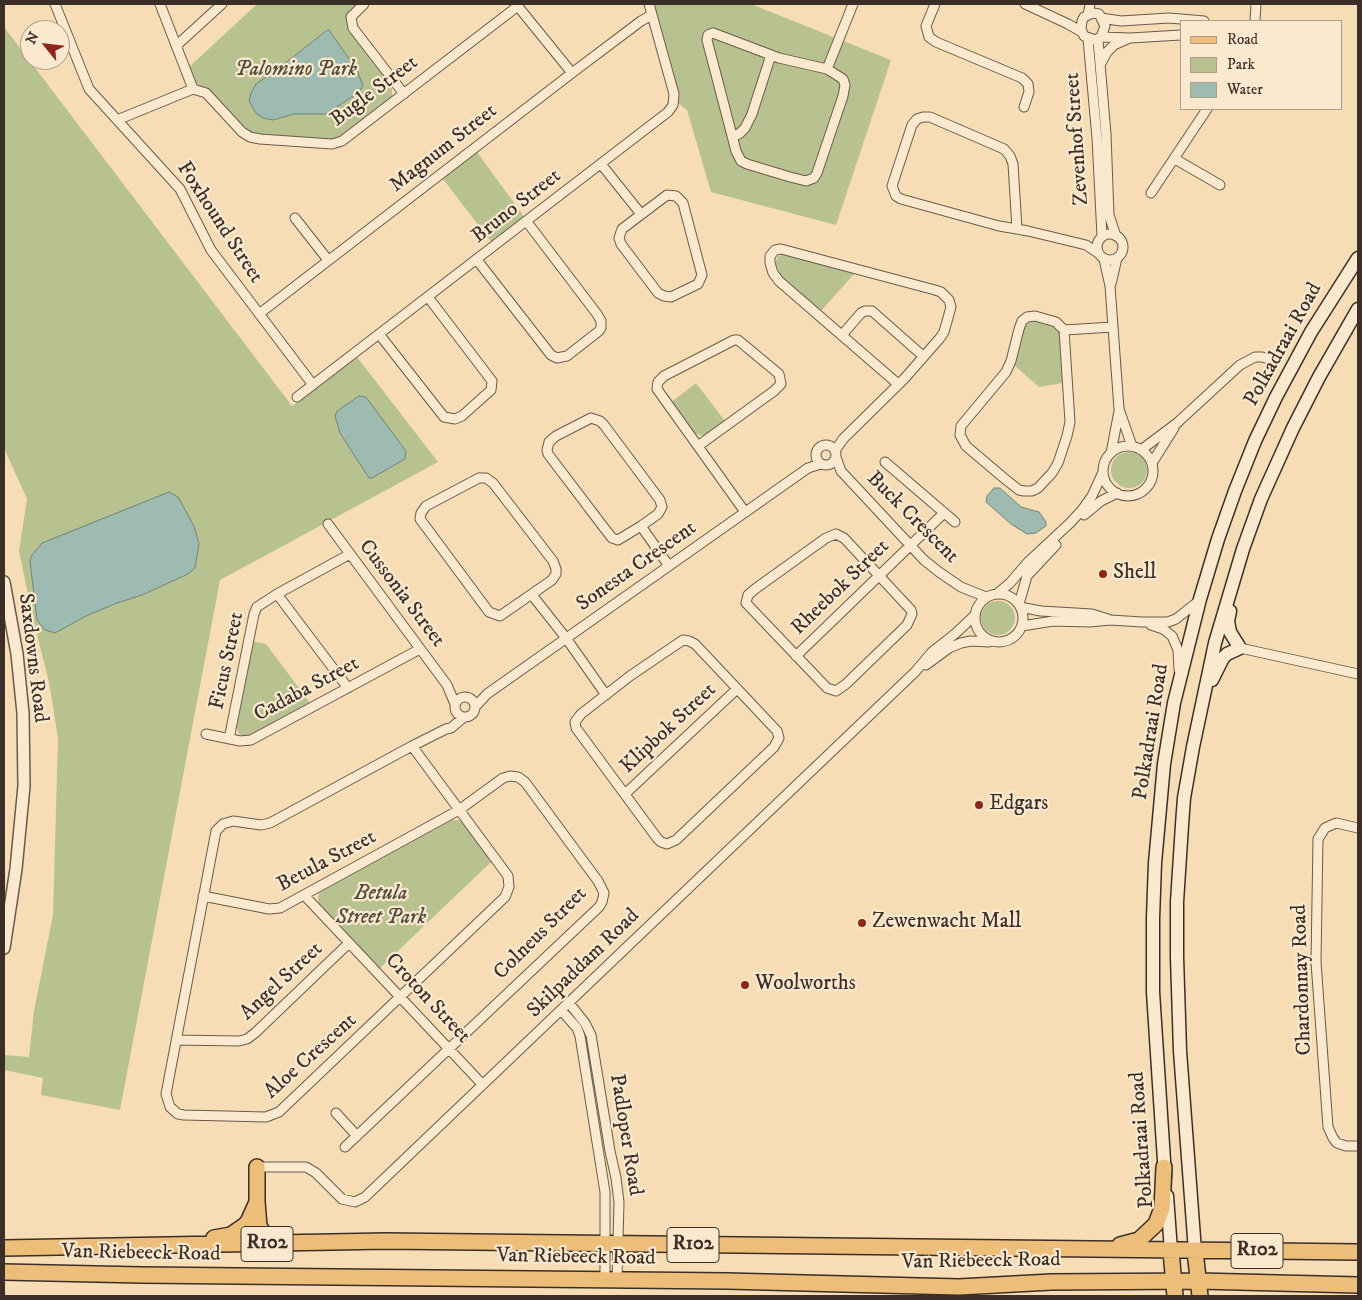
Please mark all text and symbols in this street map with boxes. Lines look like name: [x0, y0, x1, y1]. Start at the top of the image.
north arrow: [20, 20, 70, 70]
legend: [1180, 20, 1342, 110]
text: N: [22, 29, 43, 48]
text: Road: [1227, 30, 1258, 49]
street label: Bugle Street: [326, 51, 424, 133]
text: Park: [1227, 55, 1255, 74]
park label: Palomino Park: [235, 58, 357, 84]
street label: Zevenhof Street: [1061, 72, 1095, 206]
text: Water: [1227, 80, 1263, 99]
street label: Magnum Street: [385, 99, 503, 199]
street label: Foxhound Street: [170, 158, 268, 288]
street label: Bruno Street: [467, 164, 567, 250]
street label: Polkadraai Road: [1240, 279, 1328, 411]
street label: Buck Crescent: [861, 467, 963, 569]
street label: Sonesta Crescent: [572, 516, 702, 618]
street label: Cussonia Street: [352, 535, 450, 653]
street label: Rheebok Street: [787, 535, 895, 641]
place label: Shell: [1113, 561, 1156, 587]
marker: Shell: [1097, 568, 1109, 580]
street label: Saxdowns Road: [12, 592, 52, 724]
street label: Ficus Street: [205, 610, 251, 712]
street label: Cadaba Street: [250, 652, 364, 728]
street label: Polkadraai Road: [1129, 662, 1175, 802]
street label: Klipbok Street: [616, 678, 722, 780]
place label: Edgars: [989, 792, 1048, 818]
marker: Edgars: [973, 799, 985, 811]
street label: Betula Street: [273, 825, 381, 899]
park label: Betula Street Park: [336, 882, 426, 932]
street label: Colneus Street: [489, 882, 593, 986]
street label: Skilpaddam Road: [523, 904, 645, 1024]
street label: Chardonnay Road: [1288, 904, 1318, 1056]
place label: Zewenwacht Mall: [872, 910, 1021, 936]
marker: Zewenwacht Mall: [856, 917, 868, 929]
street label: Angel Street: [235, 937, 329, 1027]
street label: Croton Street: [379, 949, 475, 1049]
place label: Woolworths: [755, 972, 856, 998]
marker: Woolworths: [739, 979, 751, 991]
street label: Aloe Crescent: [260, 1009, 362, 1105]
street label: Polkadraai Road: [1126, 1071, 1160, 1209]
street label: Padloper Road: [603, 1072, 647, 1198]
road number: R102: [241, 1226, 293, 1262]
road number: R102: [667, 1228, 719, 1262]
road number: R102: [1231, 1234, 1283, 1268]
street label: Van Riebeeck Road: [61, 1240, 221, 1268]
street label: Van Riebeeck Road: [496, 1244, 656, 1272]
street label: Van Riebeeck Road: [901, 1248, 1061, 1276]

